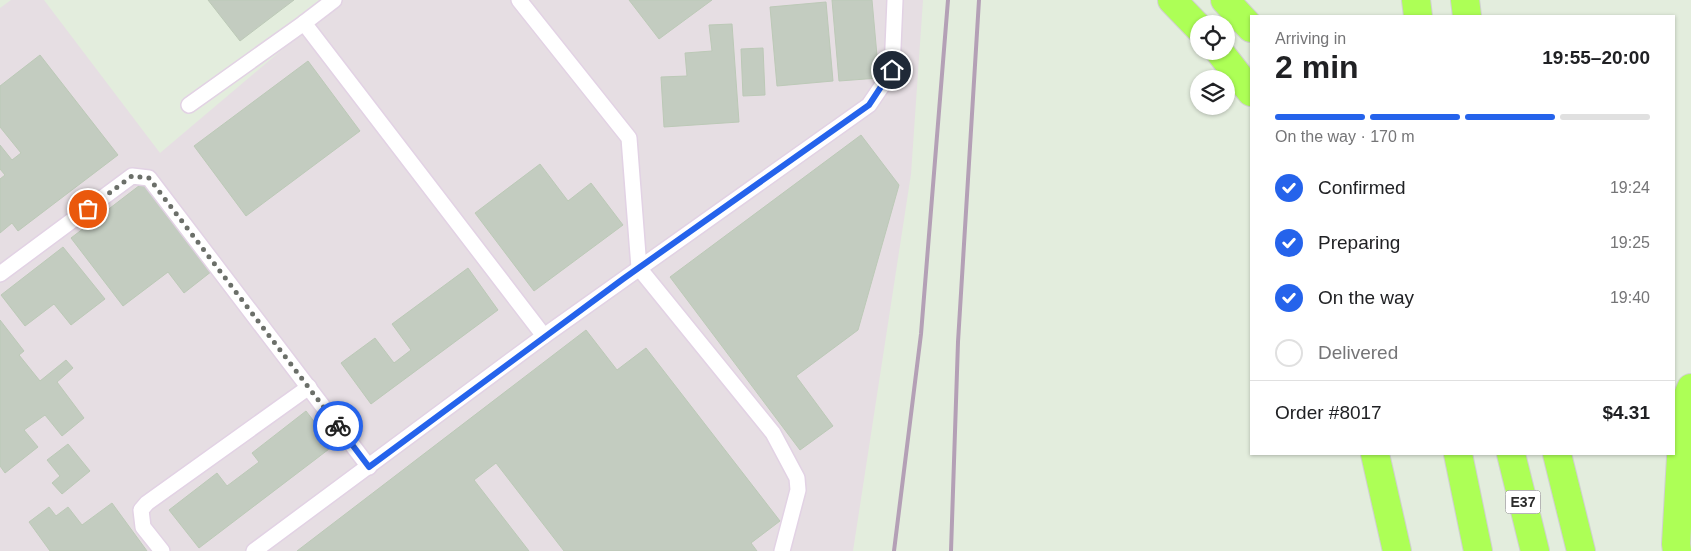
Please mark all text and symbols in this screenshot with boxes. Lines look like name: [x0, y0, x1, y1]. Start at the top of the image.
map controls: [1190, 15, 1235, 115]
button: locate: [1190, 15, 1235, 60]
text: Arriving in: [1275, 30, 1346, 47]
text: 19:55–20:00: [1542, 47, 1650, 68]
pin: [871, 49, 913, 91]
text: 2 min: [1275, 49, 1359, 85]
icon: home: [878, 56, 906, 84]
button: layers: [1190, 70, 1235, 115]
text: On the way · 170 m: [1275, 128, 1415, 145]
icon: check: [1275, 174, 1303, 202]
text: Confirmed: [1318, 177, 1406, 198]
text: 19:24: [1610, 179, 1650, 196]
pin: [67, 188, 109, 230]
icon: bag: [74, 195, 102, 223]
icon: check: [1275, 229, 1303, 257]
text: Preparing: [1318, 232, 1400, 253]
text: 19:25: [1610, 234, 1650, 251]
icon: check: [1275, 284, 1303, 312]
text: On the way: [1318, 287, 1414, 308]
text: 19:40: [1610, 289, 1650, 306]
text: Delivered: [1318, 342, 1398, 363]
courier: [313, 401, 363, 451]
text: Order #8017: [1275, 402, 1382, 423]
text: $4.31: [1602, 402, 1650, 423]
icon: bike: [324, 412, 352, 440]
road number: E37: [1506, 491, 1540, 514]

